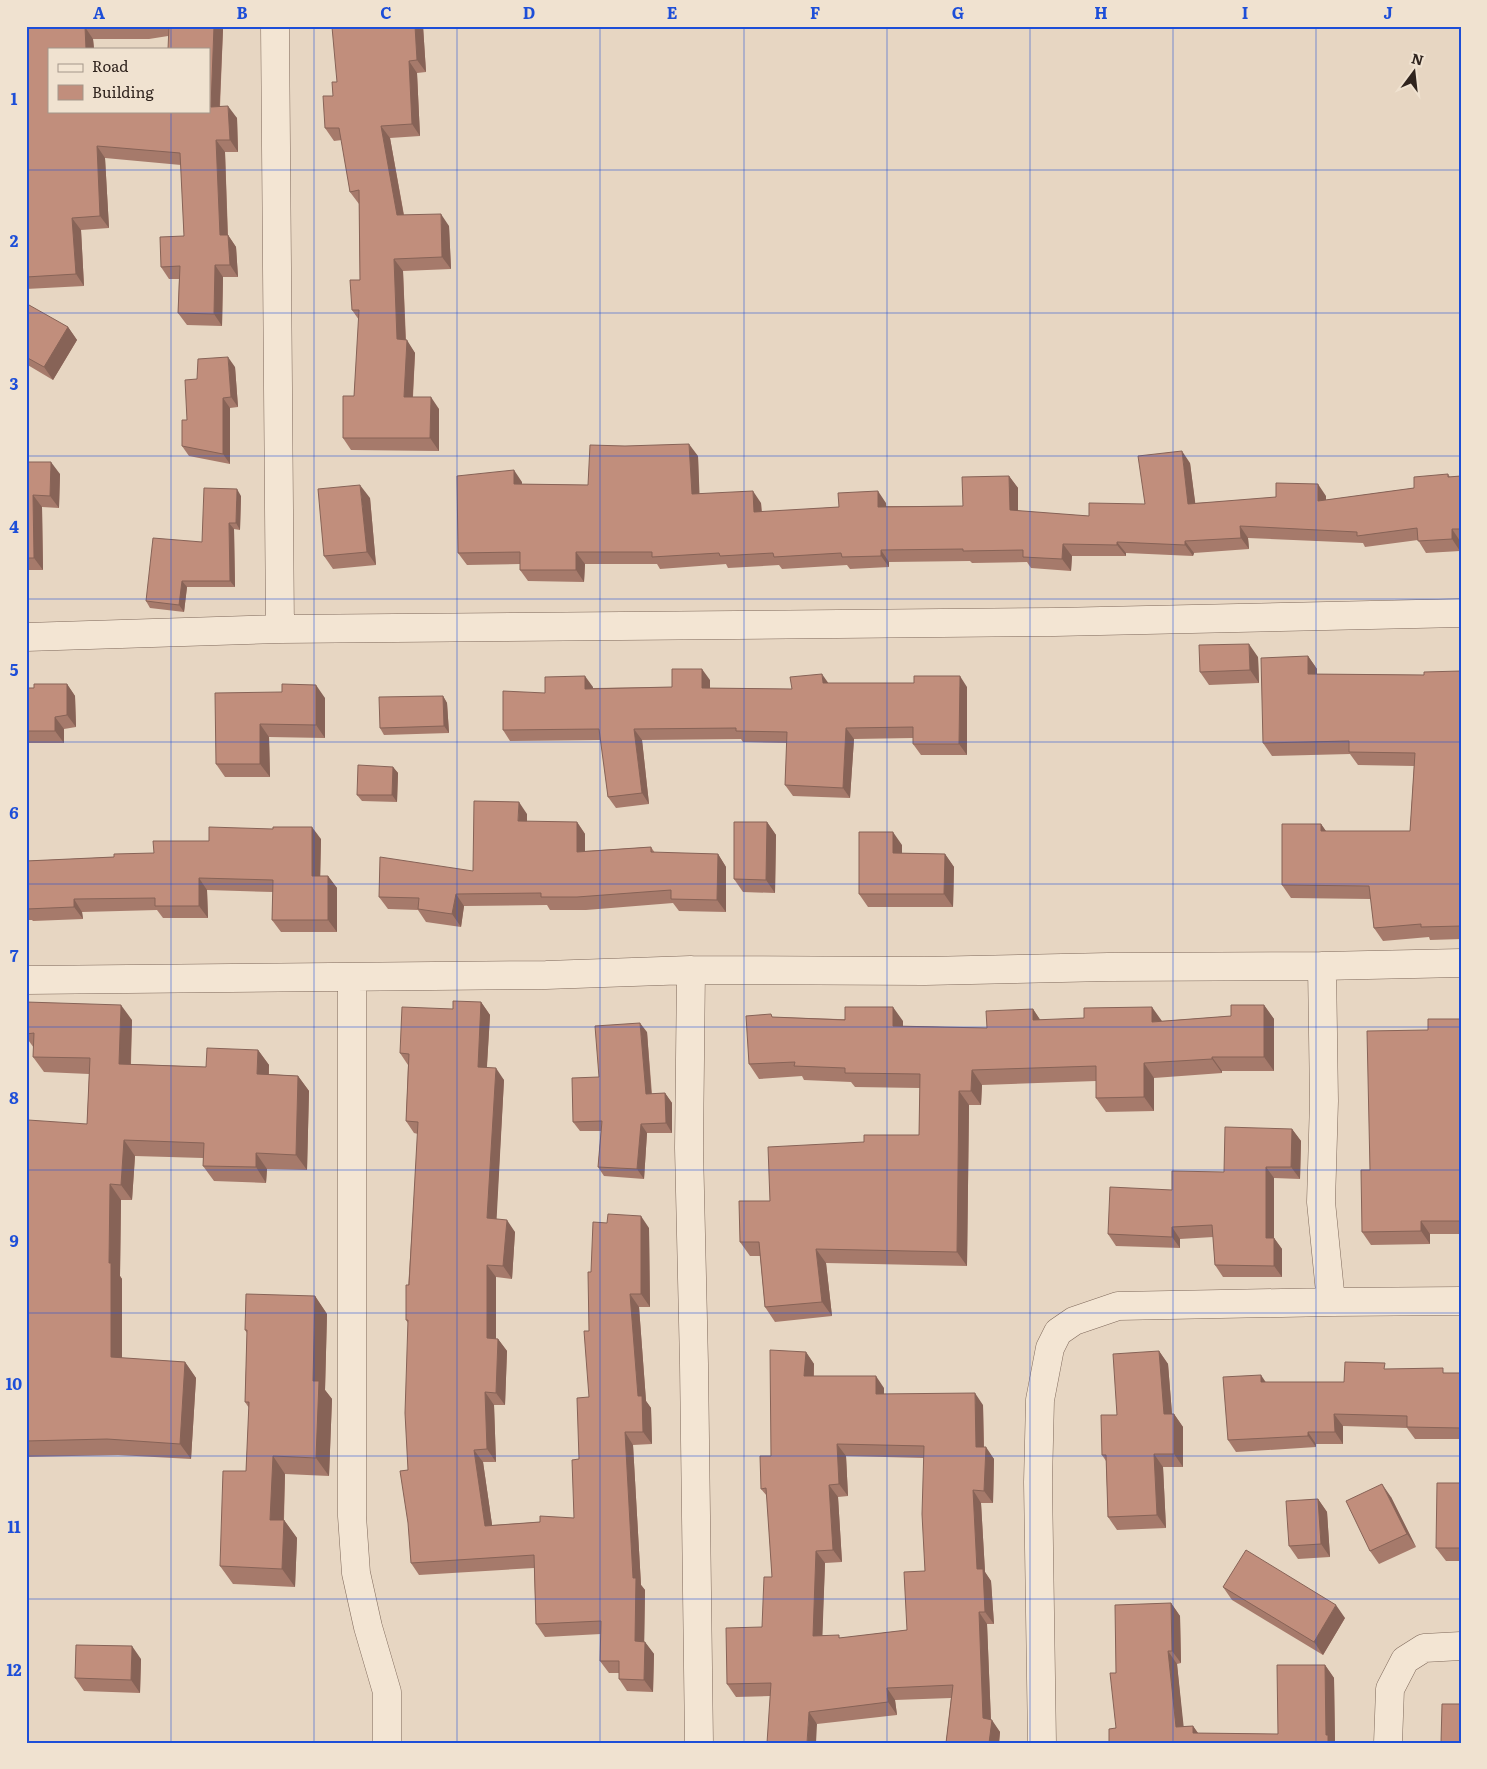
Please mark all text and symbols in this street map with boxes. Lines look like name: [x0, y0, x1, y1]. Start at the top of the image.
text: A: [93, 0, 105, 24]
text: B: [236, 0, 248, 24]
text: C: [380, 0, 392, 24]
text: D: [523, 0, 535, 24]
text: E: [667, 0, 678, 24]
text: F: [810, 0, 820, 24]
text: G: [952, 0, 964, 24]
text: H: [1094, 0, 1108, 24]
text: I: [1242, 0, 1248, 24]
text: J: [1383, 0, 1393, 24]
text: N: [1409, 47, 1426, 70]
legend: [48, 48, 210, 112]
north arrow: [1390, 48, 1440, 98]
text: Road: [92, 54, 128, 77]
text: Building: [92, 80, 154, 103]
text: 1: [11, 86, 18, 110]
text: 2: [10, 228, 19, 252]
text: 3: [10, 371, 19, 395]
text: 4: [9, 514, 19, 538]
text: 5: [10, 657, 19, 681]
text: 6: [9, 800, 19, 824]
text: 7: [10, 943, 19, 967]
text: 8: [9, 1085, 19, 1109]
text: 9: [9, 1228, 19, 1252]
text: 10: [6, 1371, 22, 1395]
text: 11: [7, 1514, 21, 1538]
text: 12: [6, 1657, 22, 1681]

